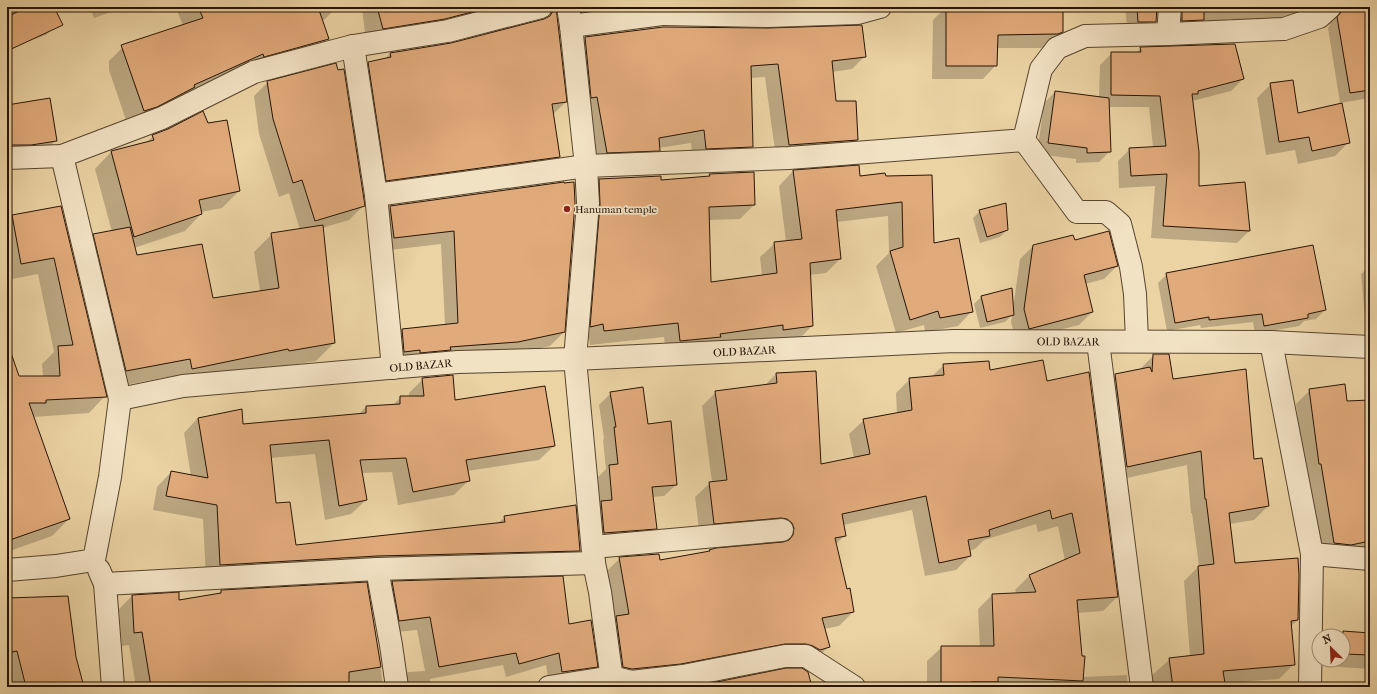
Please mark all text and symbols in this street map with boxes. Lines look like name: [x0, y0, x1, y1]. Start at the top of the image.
place label: Hanuman temple: [575, 203, 658, 216]
marker: Hanuman temple: [562, 204, 572, 214]
street label: OLD BAZAR: [1037, 335, 1101, 348]
street label: OLD BAZAR: [713, 343, 777, 359]
street label: OLD BAZAR: [389, 356, 454, 375]
north arrow: [1311, 628, 1351, 668]
text: N: [1321, 631, 1334, 647]

